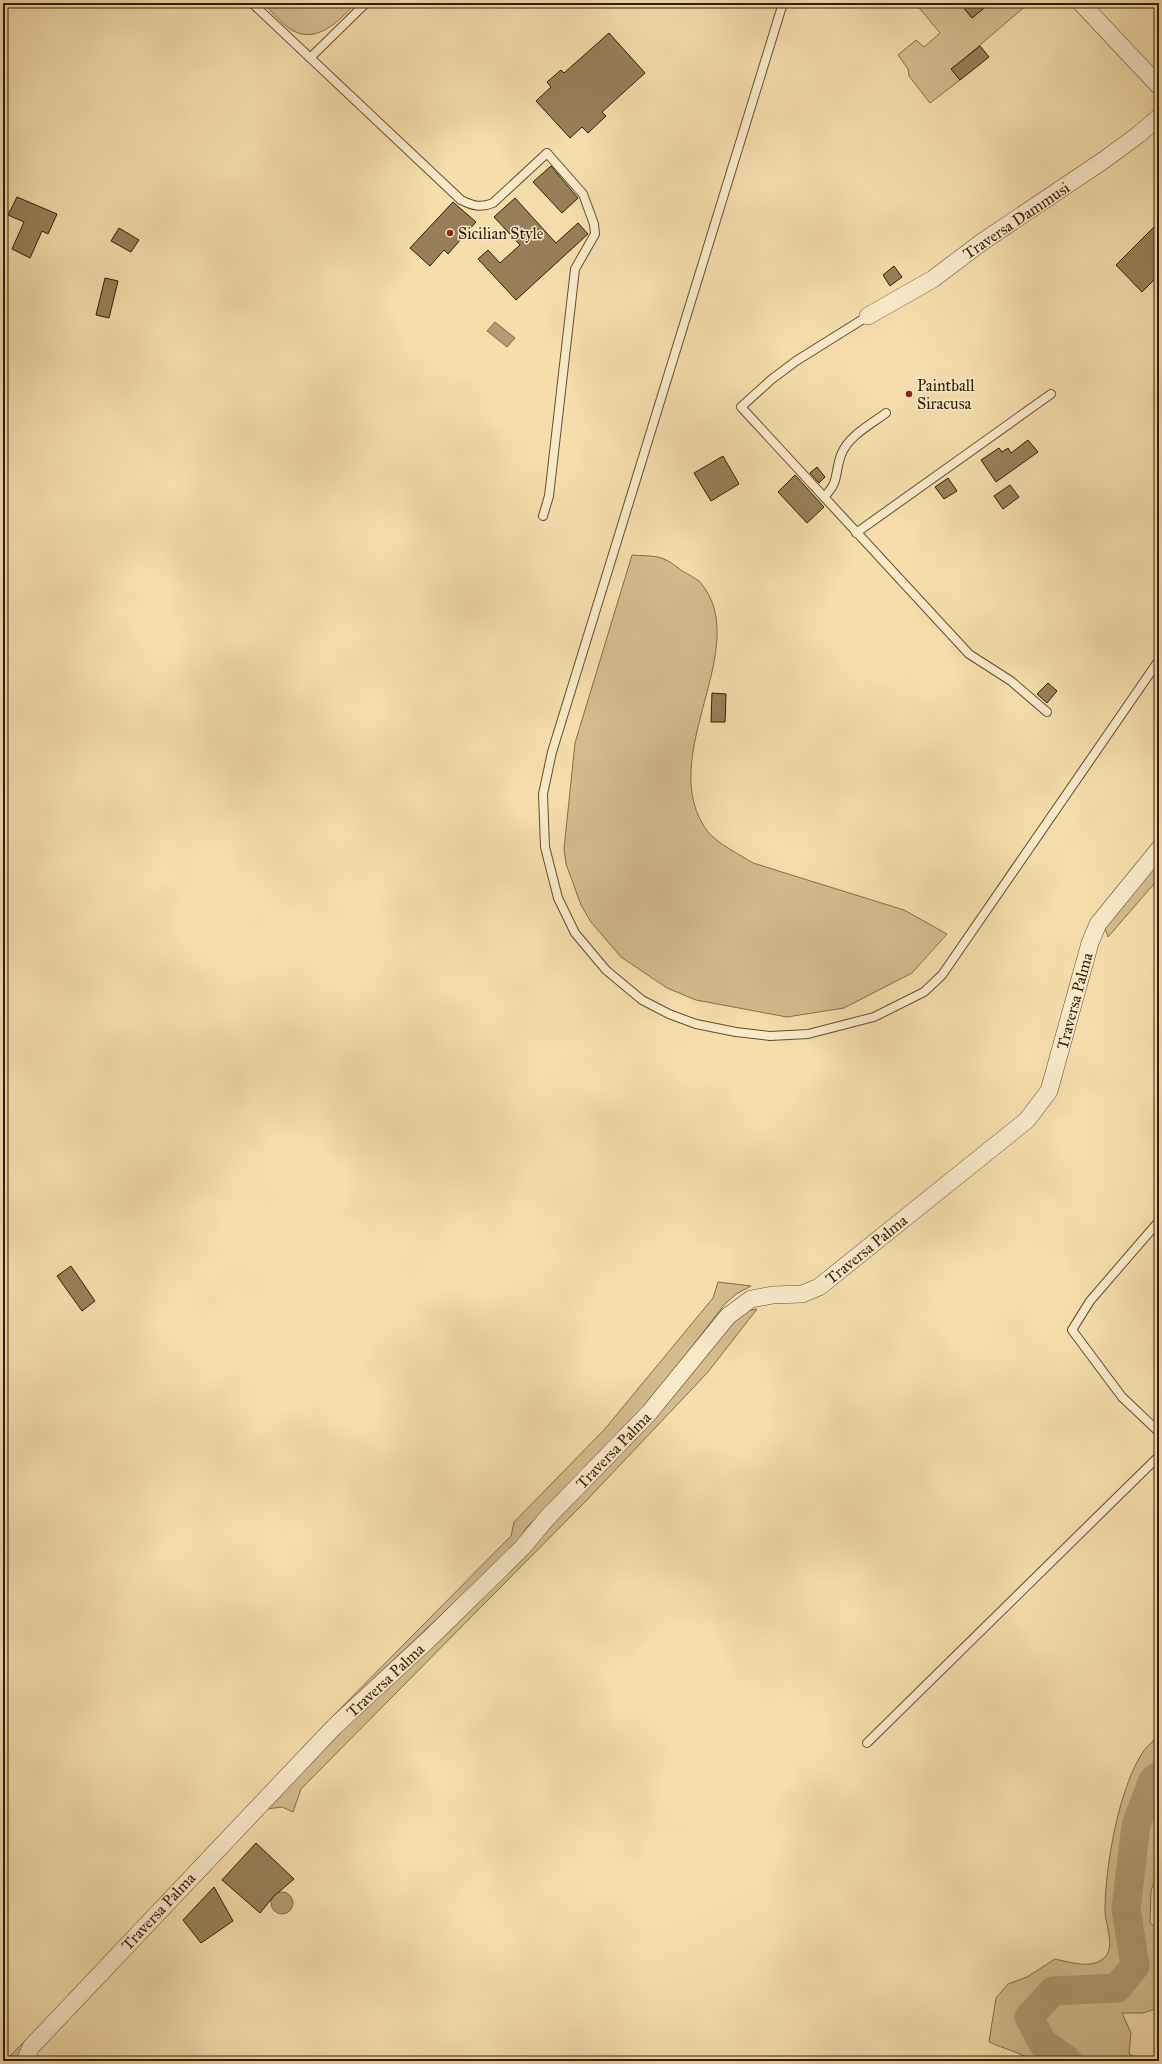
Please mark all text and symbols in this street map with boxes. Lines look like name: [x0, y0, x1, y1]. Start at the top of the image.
street label: Traversa Dammusi: [959, 177, 1074, 263]
place label: Sicilian Style: [458, 224, 544, 243]
marker: Sicilian Style: [445, 228, 455, 238]
place label: Paintball Siracusa: [917, 376, 975, 413]
marker: Paintball Siracusa: [904, 389, 914, 399]
street label: Traversa Palma: [1052, 950, 1097, 1052]
street label: Traversa Palma: [822, 1211, 911, 1288]
street label: Traversa Palma: [572, 1408, 655, 1493]
street label: Traversa Palma: [342, 1639, 428, 1721]
street label: Traversa Palma: [117, 1868, 199, 1954]

